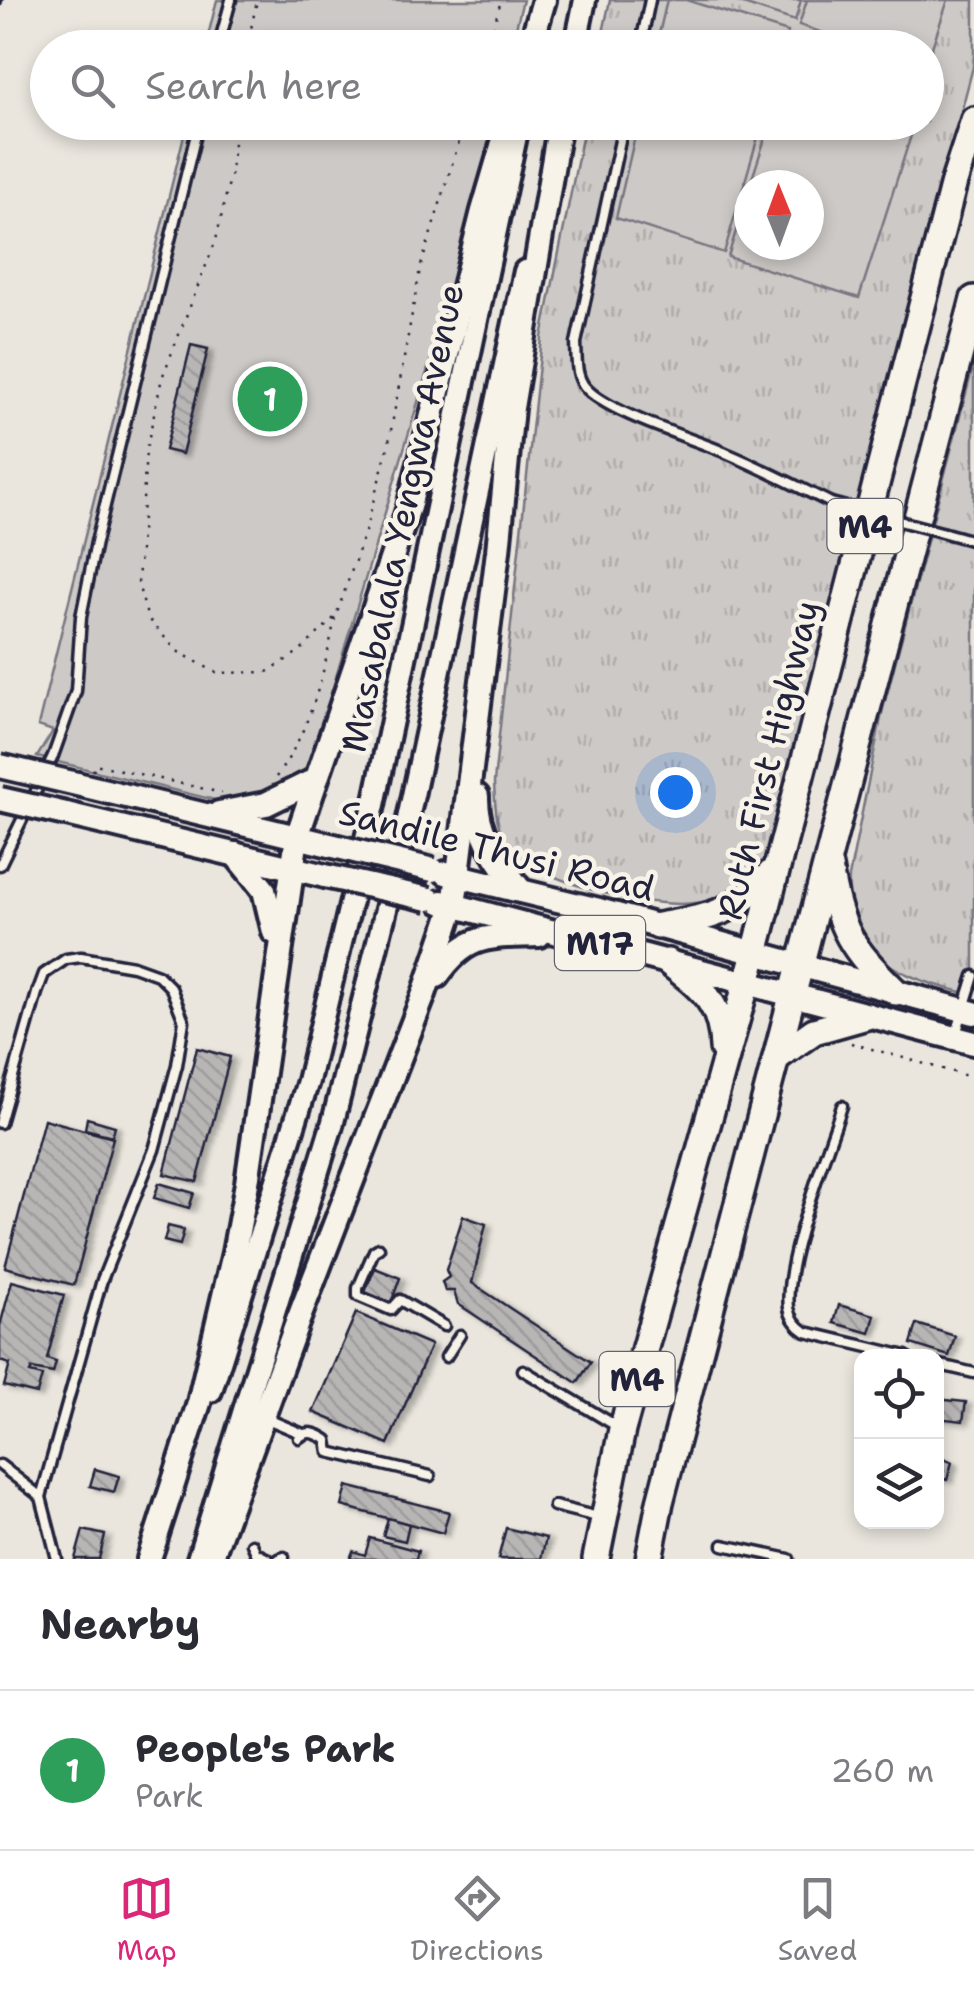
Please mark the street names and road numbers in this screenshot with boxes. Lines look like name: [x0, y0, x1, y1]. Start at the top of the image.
street label: Masabalala Yengwa Avenue: [329, 279, 475, 757]
road number: M4: [828, 499, 902, 553]
street label: Ruth First Highway: [706, 595, 830, 925]
street label: Sandile Thusi Road: [334, 788, 660, 912]
road number: M17: [555, 916, 645, 970]
road number: M4: [600, 1352, 674, 1406]

